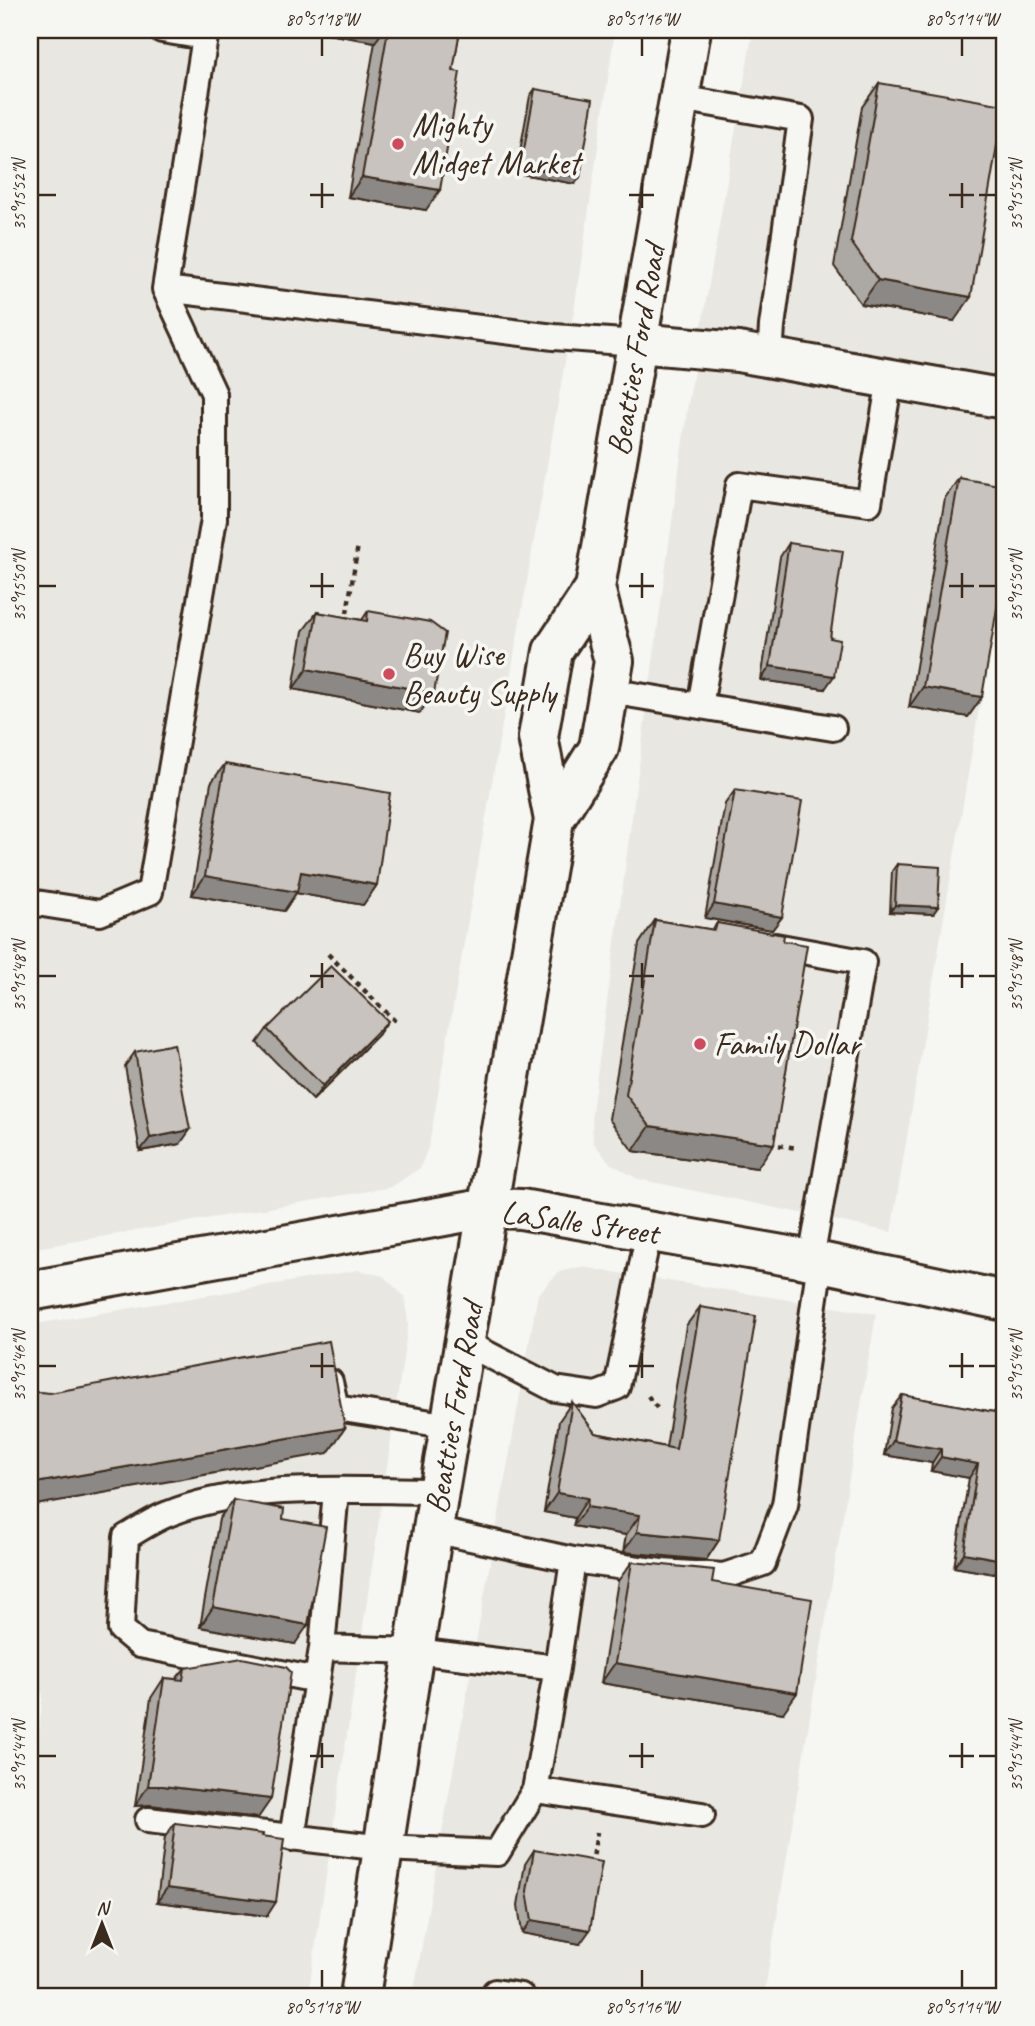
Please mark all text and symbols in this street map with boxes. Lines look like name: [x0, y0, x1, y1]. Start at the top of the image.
text: 80°51'18"W: [285, 8, 362, 30]
text: 80°51'16"W: [605, 8, 682, 30]
text: 80°51'14"W: [925, 8, 1002, 30]
place label: Mighty Midget Market: [412, 104, 584, 184]
marker: Mighty Midget Market: [390, 136, 406, 152]
text: 35°15'52"N: [8, 156, 30, 230]
text: 35°15'52"N: [1005, 156, 1027, 230]
street label: Beatties Ford Road: [597, 236, 676, 459]
text: 35°15'50"N: [8, 547, 30, 621]
text: 35°15'50"N: [1005, 547, 1027, 621]
place label: Buy Wise Beauty Supply: [403, 634, 559, 714]
marker: Buy Wise Beauty Supply: [381, 666, 397, 682]
text: 35°15'48"N: [8, 937, 30, 1011]
text: 35°15'48"N: [1005, 937, 1027, 1011]
place label: Family Dollar: [714, 1023, 863, 1065]
marker: Family Dollar: [692, 1036, 708, 1052]
street label: LaSalle Street: [499, 1190, 664, 1254]
street label: Beatties Ford Road: [415, 1294, 494, 1517]
text: 35°15'46"N: [8, 1327, 30, 1401]
text: 35°15'46"N: [1005, 1327, 1027, 1401]
text: 35°15'44"N: [8, 1717, 30, 1791]
text: 35°15'44"N: [1005, 1717, 1027, 1791]
north arrow: [66, 1890, 136, 1960]
text: N: [96, 1896, 111, 1920]
text: 80°51'18"W: [285, 1996, 362, 2018]
text: 80°51'16"W: [605, 1996, 682, 2018]
text: 80°51'14"W: [925, 1996, 1002, 2018]

